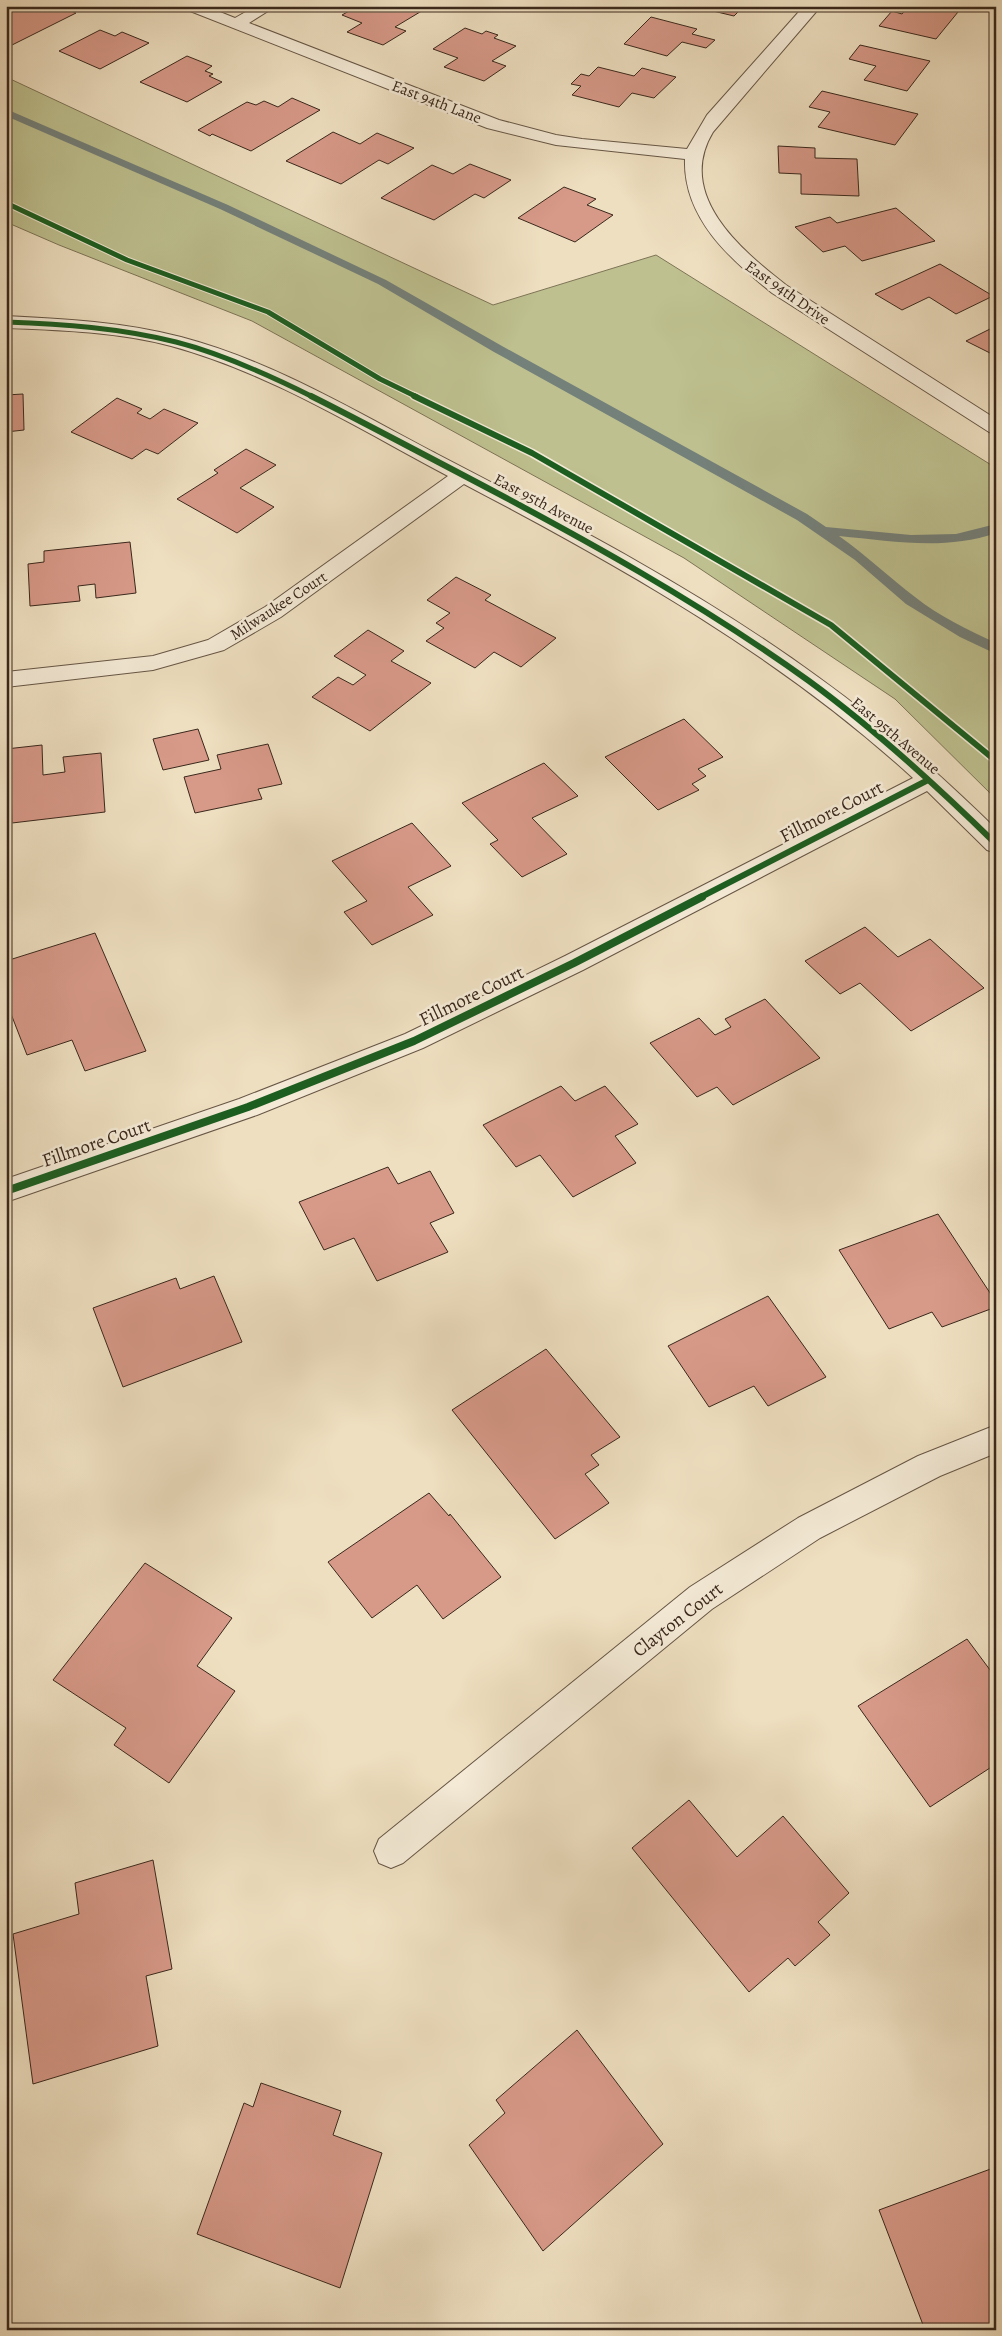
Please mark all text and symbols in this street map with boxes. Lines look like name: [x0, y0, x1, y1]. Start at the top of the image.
street label: East 94th Lane: [389, 75, 485, 129]
street label: East 94th Drive: [741, 255, 834, 330]
street label: East 95th Avenue: [490, 468, 597, 539]
street label: Milwaukee Court: [226, 566, 331, 646]
street label: East 95th Avenue: [846, 692, 945, 780]
street label: Fillmore Court: [775, 775, 888, 849]
street label: Fillmore Court: [415, 959, 528, 1032]
street label: Fillmore Court: [38, 1112, 154, 1174]
street label: Clayton Court: [627, 1576, 728, 1663]

